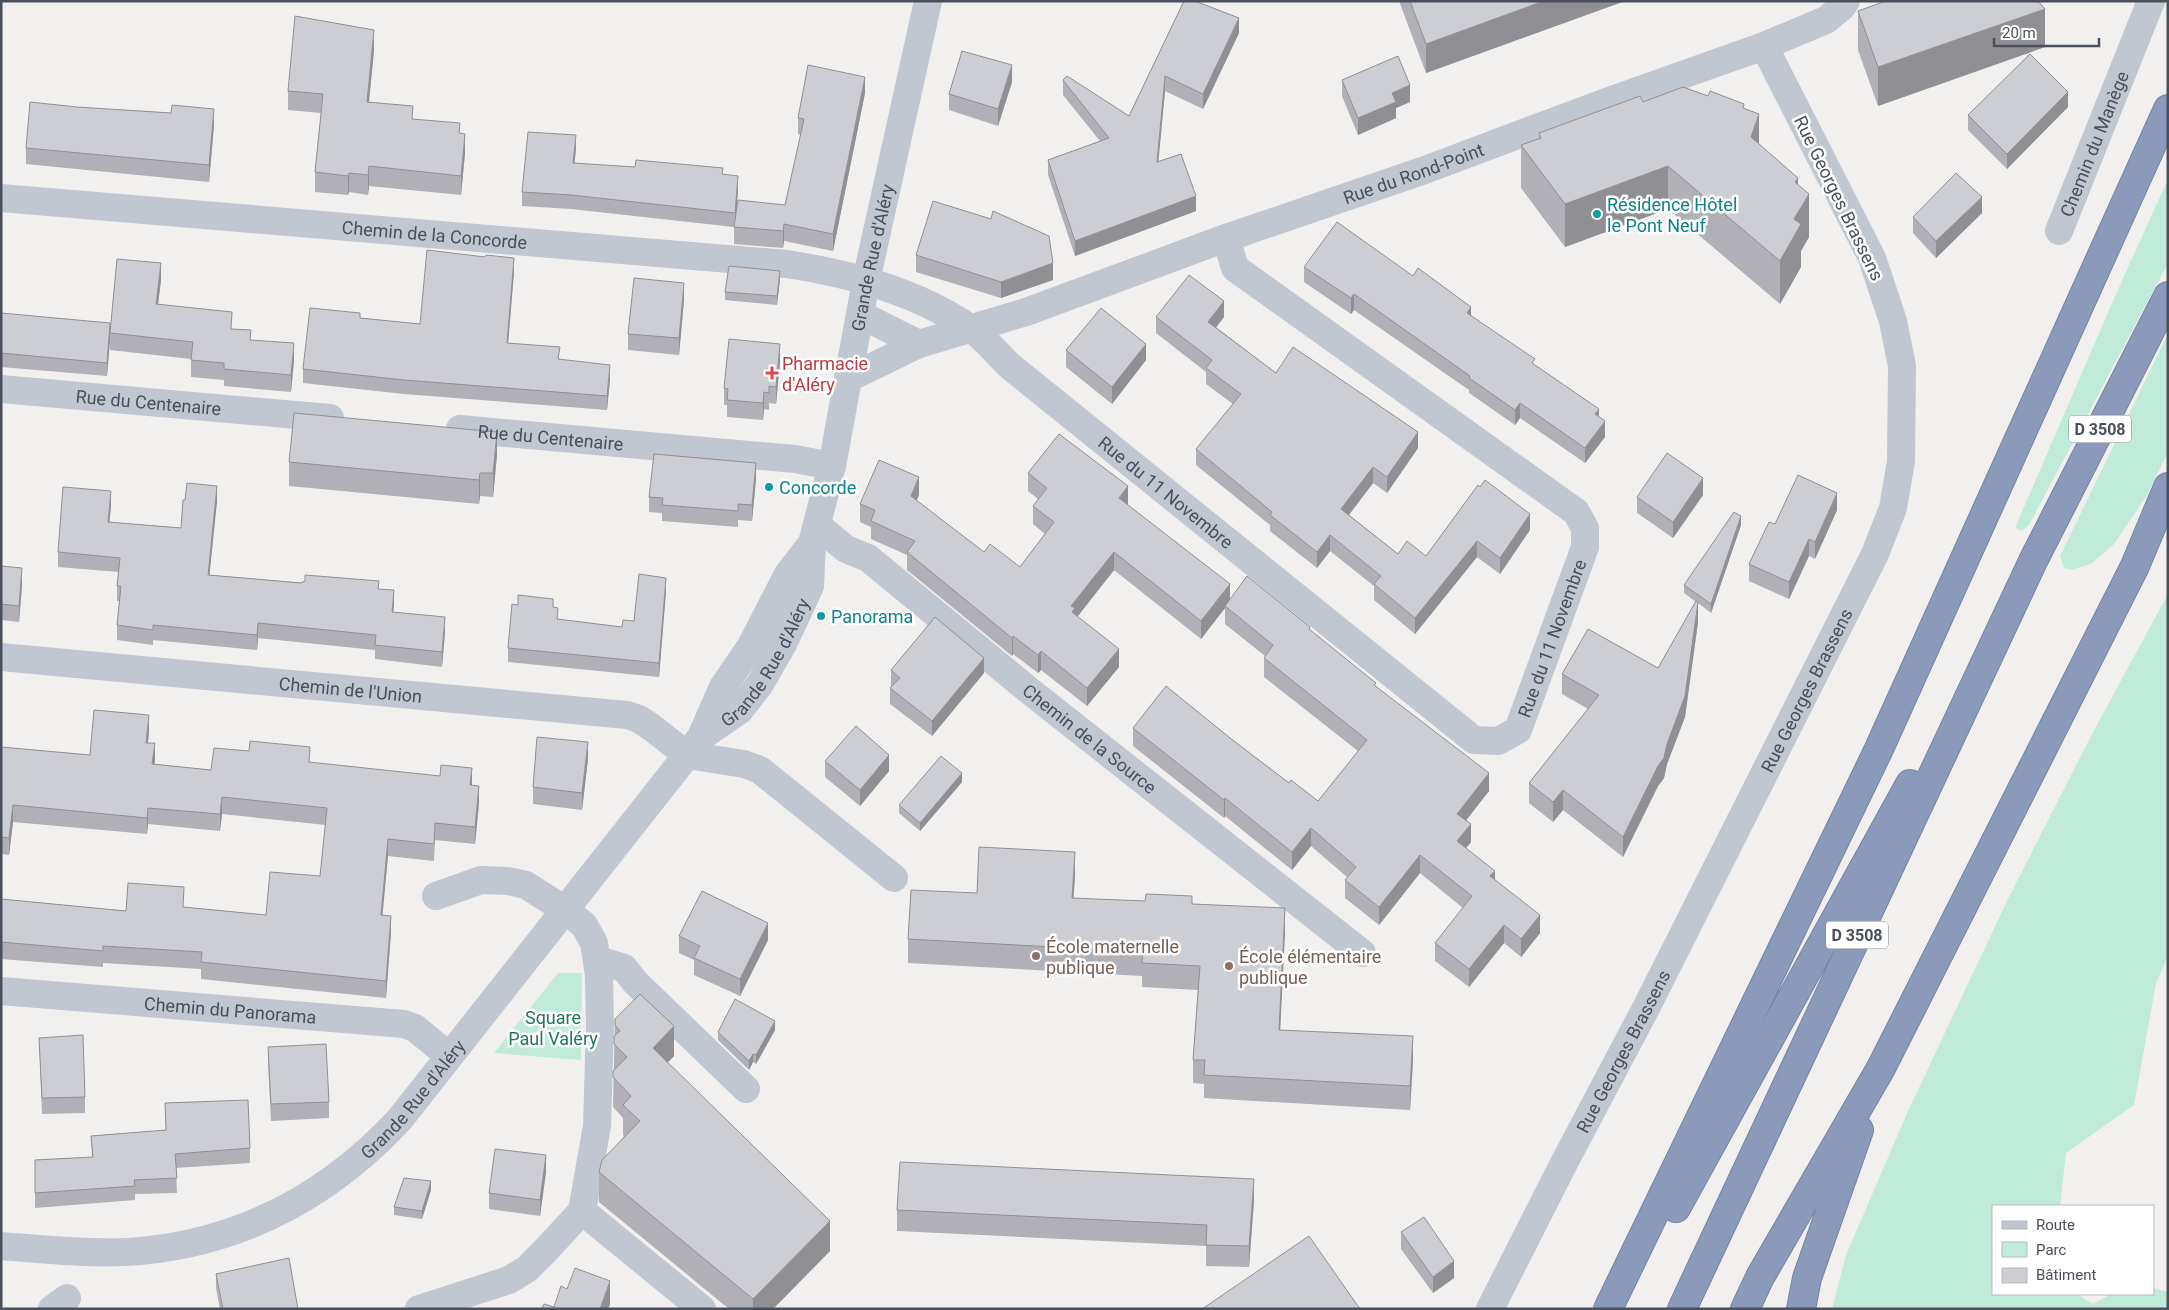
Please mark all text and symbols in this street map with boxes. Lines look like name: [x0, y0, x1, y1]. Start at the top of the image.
scale bar: [1994, 15, 2099, 47]
text: 20 m: [2002, 24, 2036, 42]
street label: Chemin du Manège: [2055, 68, 2132, 220]
street label: Rue Georges Brassens: [1790, 112, 1888, 284]
street label: Rue du Rond-Point: [1340, 138, 1487, 208]
street label: Grande Rue d'Aléry: [846, 182, 898, 333]
place label: Résidence Hôtel le Pont Neuf: [1607, 194, 1737, 236]
marker: Résidence Hôtel le Pont Neuf: [1591, 208, 1603, 220]
street label: Chemin de la Concorde: [341, 216, 528, 253]
place label: Pharmacie d'Aléry: [782, 353, 868, 395]
marker: Pharmacie d'Aléry: [766, 367, 778, 379]
street label: Rue du Centenaire: [75, 385, 222, 419]
road number: D 3508: [2069, 416, 2131, 442]
street label: Rue du Centenaire: [477, 420, 624, 454]
street label: Rue du 11 Novembre: [1095, 431, 1238, 552]
place label: Concorde: [779, 477, 856, 498]
marker: Concorde: [763, 481, 775, 493]
street label: Rue du 11 Novembre: [1513, 556, 1590, 720]
street label: Grande Rue d'Aléry: [717, 594, 814, 731]
street label: Rue Georges Brassens: [1756, 605, 1856, 776]
place label: Panorama: [831, 606, 913, 627]
marker: Panorama: [815, 610, 827, 622]
street label: Chemin de l'Union: [278, 672, 423, 706]
street label: Chemin de la Source: [1019, 679, 1161, 798]
road number: D 3508: [1826, 922, 1888, 948]
place label: École maternelle publique: [1046, 936, 1179, 978]
place label: École élémentaire publique: [1239, 946, 1381, 988]
marker: École maternelle publique: [1030, 950, 1042, 962]
marker: École élémentaire publique: [1223, 960, 1235, 972]
street label: Rue Georges Brassens: [1572, 966, 1674, 1136]
street label: Chemin du Panorama: [143, 992, 317, 1027]
park label: Square Paul Valéry: [508, 1007, 598, 1049]
street label: Grande Rue d'Aléry: [356, 1035, 469, 1163]
legend: [1992, 1205, 2154, 1295]
text: Route: [2036, 1216, 2075, 1234]
text: Parc: [2036, 1241, 2066, 1259]
text: Bâtiment: [2036, 1266, 2096, 1284]

